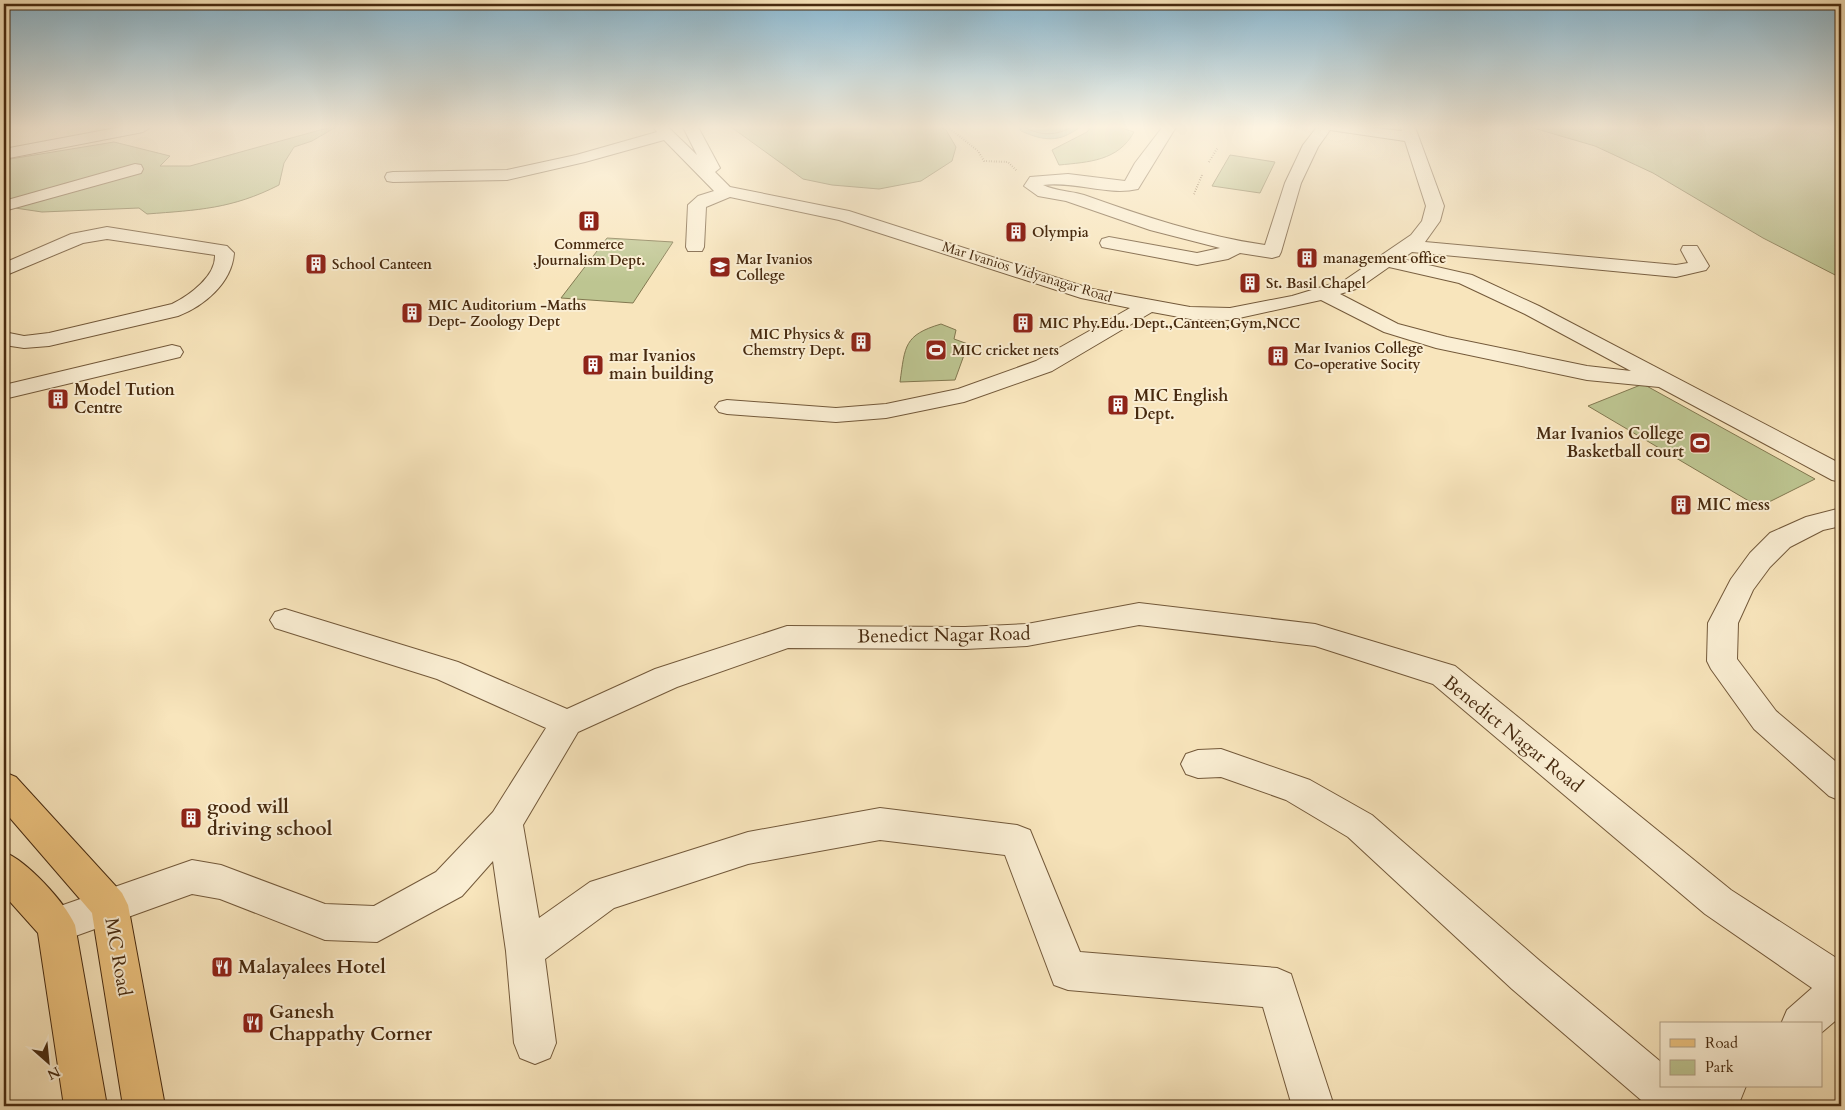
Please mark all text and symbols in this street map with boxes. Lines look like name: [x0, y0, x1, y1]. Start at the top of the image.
building icon: Commerce ,Journalism Dept.: [577, 209, 601, 233]
building icon: Olympia: [1004, 220, 1028, 244]
place label: Olympia: [1032, 223, 1089, 242]
place label: Commerce ,Journalism Dept.: [533, 235, 645, 270]
street label: Mar Ivanios Vidyanagar Road: [940, 237, 1115, 307]
building icon: management office: [1295, 246, 1319, 270]
place label: management office: [1323, 249, 1446, 268]
place label: Mar Ivanios College: [736, 250, 813, 285]
building icon: School Canteen: [304, 252, 328, 276]
place label: School Canteen: [332, 255, 432, 274]
school or university icon: Mar Ivanios College: [708, 255, 732, 279]
building icon: St. Basil Chapel: [1238, 271, 1262, 295]
place label: St. Basil Chapel: [1266, 274, 1366, 293]
place label: MIC Auditorium -Maths Dept- Zoology Dept: [428, 296, 586, 331]
building icon: MIC Auditorium -Maths Dept- Zoology Dept: [400, 301, 424, 325]
building icon: MIC Phy.Edu. Dept.,Canteen,Gym,NCC: [1011, 311, 1035, 335]
place label: MIC Phy.Edu. Dept.,Canteen,Gym,NCC: [1039, 314, 1300, 333]
place label: MIC Physics & Chemstry Dept.: [743, 325, 845, 360]
building icon: MIC Physics & Chemstry Dept.: [849, 330, 873, 354]
sports icon: MIC cricket nets: [924, 338, 948, 362]
place label: Mar Ivanios College Co-operative Socity: [1294, 339, 1423, 374]
place label: MIC cricket nets: [952, 341, 1059, 360]
building icon: Mar Ivanios College Co-operative Socity: [1266, 344, 1290, 368]
place label: mar Ivanios main building: [609, 345, 714, 385]
building icon: mar Ivanios main building: [581, 353, 605, 377]
place label: Model Tution Centre: [74, 379, 175, 419]
place label: MIC English Dept.: [1134, 385, 1228, 425]
building icon: Model Tution Centre: [46, 387, 70, 411]
building icon: MIC English Dept.: [1106, 393, 1130, 417]
place label: Mar Ivanios College Basketball court: [1536, 423, 1684, 463]
sports icon: Mar Ivanios College Basketball court: [1688, 431, 1712, 455]
building icon: MIC mess: [1669, 493, 1693, 517]
place label: MIC mess: [1697, 494, 1770, 516]
street label: Benedict Nagar Road: [857, 620, 1031, 650]
street label: Benedict Nagar Road: [1437, 669, 1589, 799]
place label: good will driving school: [207, 794, 333, 842]
building icon: good will driving school: [179, 806, 203, 830]
street label: MC Road: [98, 916, 138, 998]
place label: Malayalees Hotel: [238, 954, 386, 980]
restaurant icon: Malayalees Hotel: [210, 955, 234, 979]
place label: Ganesh Chappathy Corner: [269, 999, 432, 1047]
restaurant icon: Ganesh Chappathy Corner: [241, 1011, 265, 1035]
legend: [1660, 1022, 1822, 1088]
text: Road: [1705, 1033, 1738, 1053]
north arrow: [22, 1038, 72, 1088]
text: Park: [1705, 1057, 1734, 1077]
text: N: [44, 1062, 63, 1084]

